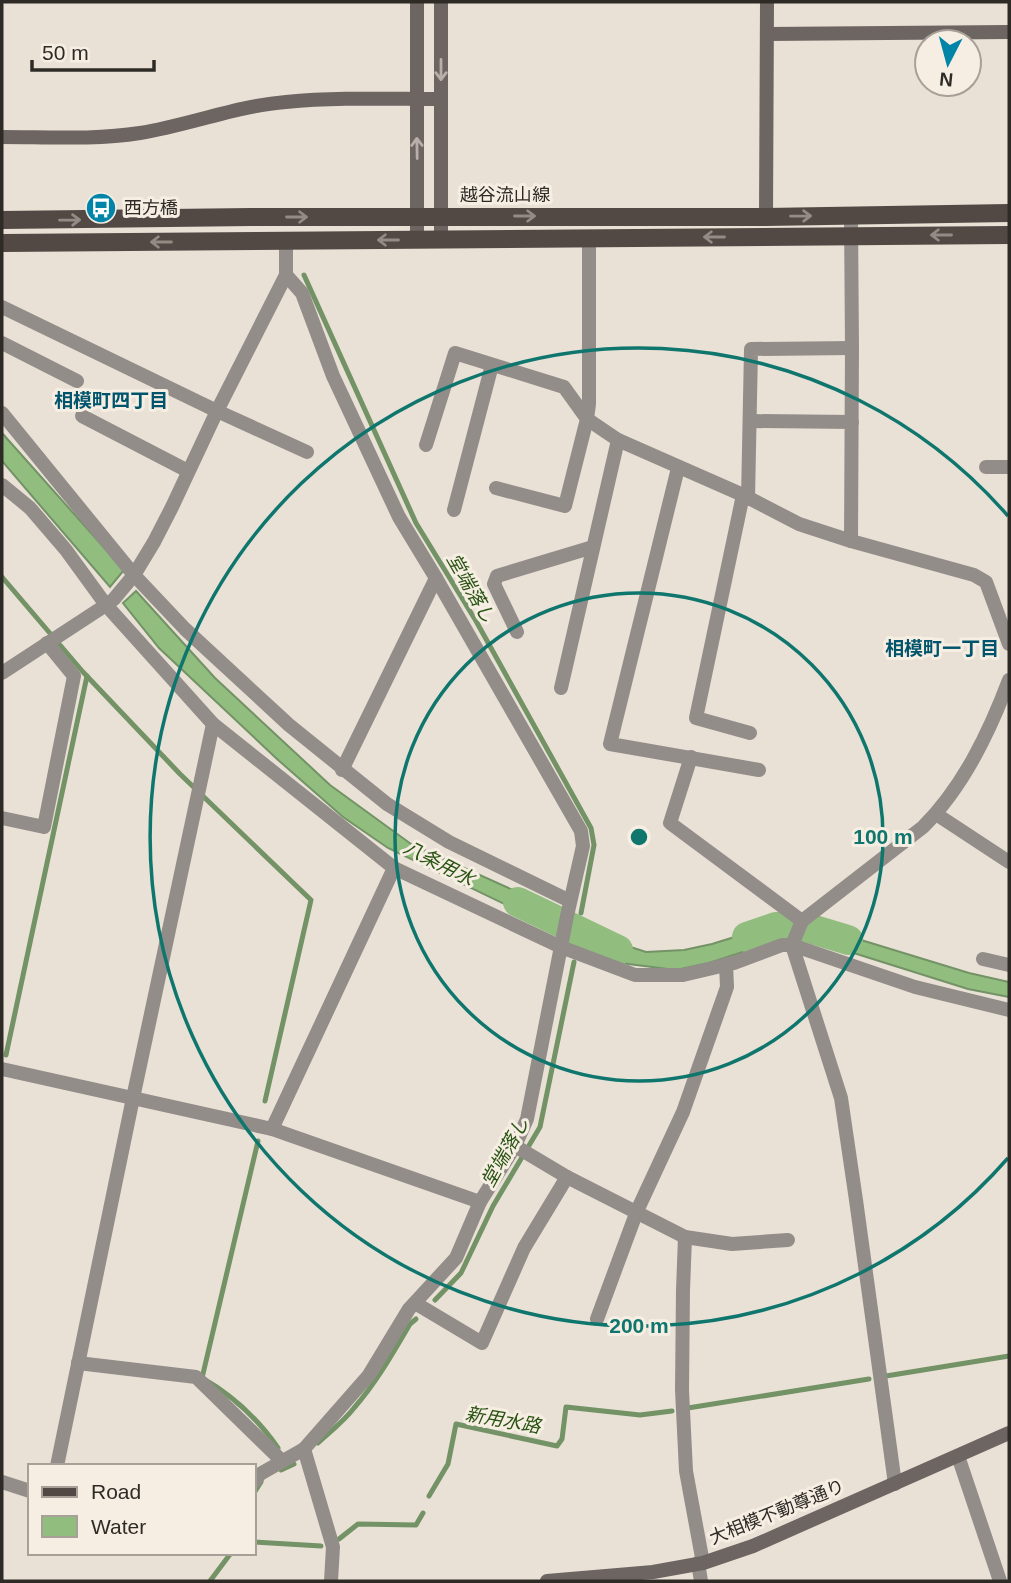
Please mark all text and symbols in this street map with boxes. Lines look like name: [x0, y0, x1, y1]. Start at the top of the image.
scale bar: [32, 28, 154, 72]
north arrow: [913, 28, 983, 98]
text: 50 m: [42, 41, 89, 64]
one-way arrow: [434, 58, 448, 81]
text: N: [938, 68, 954, 91]
one-way arrow: [410, 136, 424, 159]
street label: 越谷流山線: [460, 185, 550, 205]
bus stop icon: 西方橋: [84, 191, 118, 225]
place label: 西方橋: [124, 198, 178, 218]
one-way arrow: [513, 209, 536, 223]
one-way arrow: [790, 209, 813, 222]
one-way arrow: [286, 210, 309, 224]
one-way arrow: [58, 213, 81, 227]
one-way arrow: [930, 228, 953, 242]
one-way arrow: [702, 230, 725, 244]
one-way arrow: [377, 233, 400, 247]
one-way arrow: [149, 235, 172, 249]
district label: 相模町四丁目: [54, 390, 168, 411]
water label: 堂端落し: [443, 550, 499, 626]
district label: 相模町一丁目: [885, 638, 999, 659]
centre of rings: [627, 825, 651, 849]
text: 100 m: [853, 825, 913, 848]
water label: 八条用水: [400, 836, 479, 891]
water label: 堂端落し: [477, 1114, 533, 1190]
text: 200 m: [609, 1314, 669, 1337]
water label: 新用水路: [464, 1403, 544, 1437]
legend: [28, 1464, 256, 1555]
street label: 大相模不動尊通り: [706, 1476, 848, 1548]
text: Road: [91, 1480, 141, 1503]
text: Water: [91, 1515, 146, 1538]

